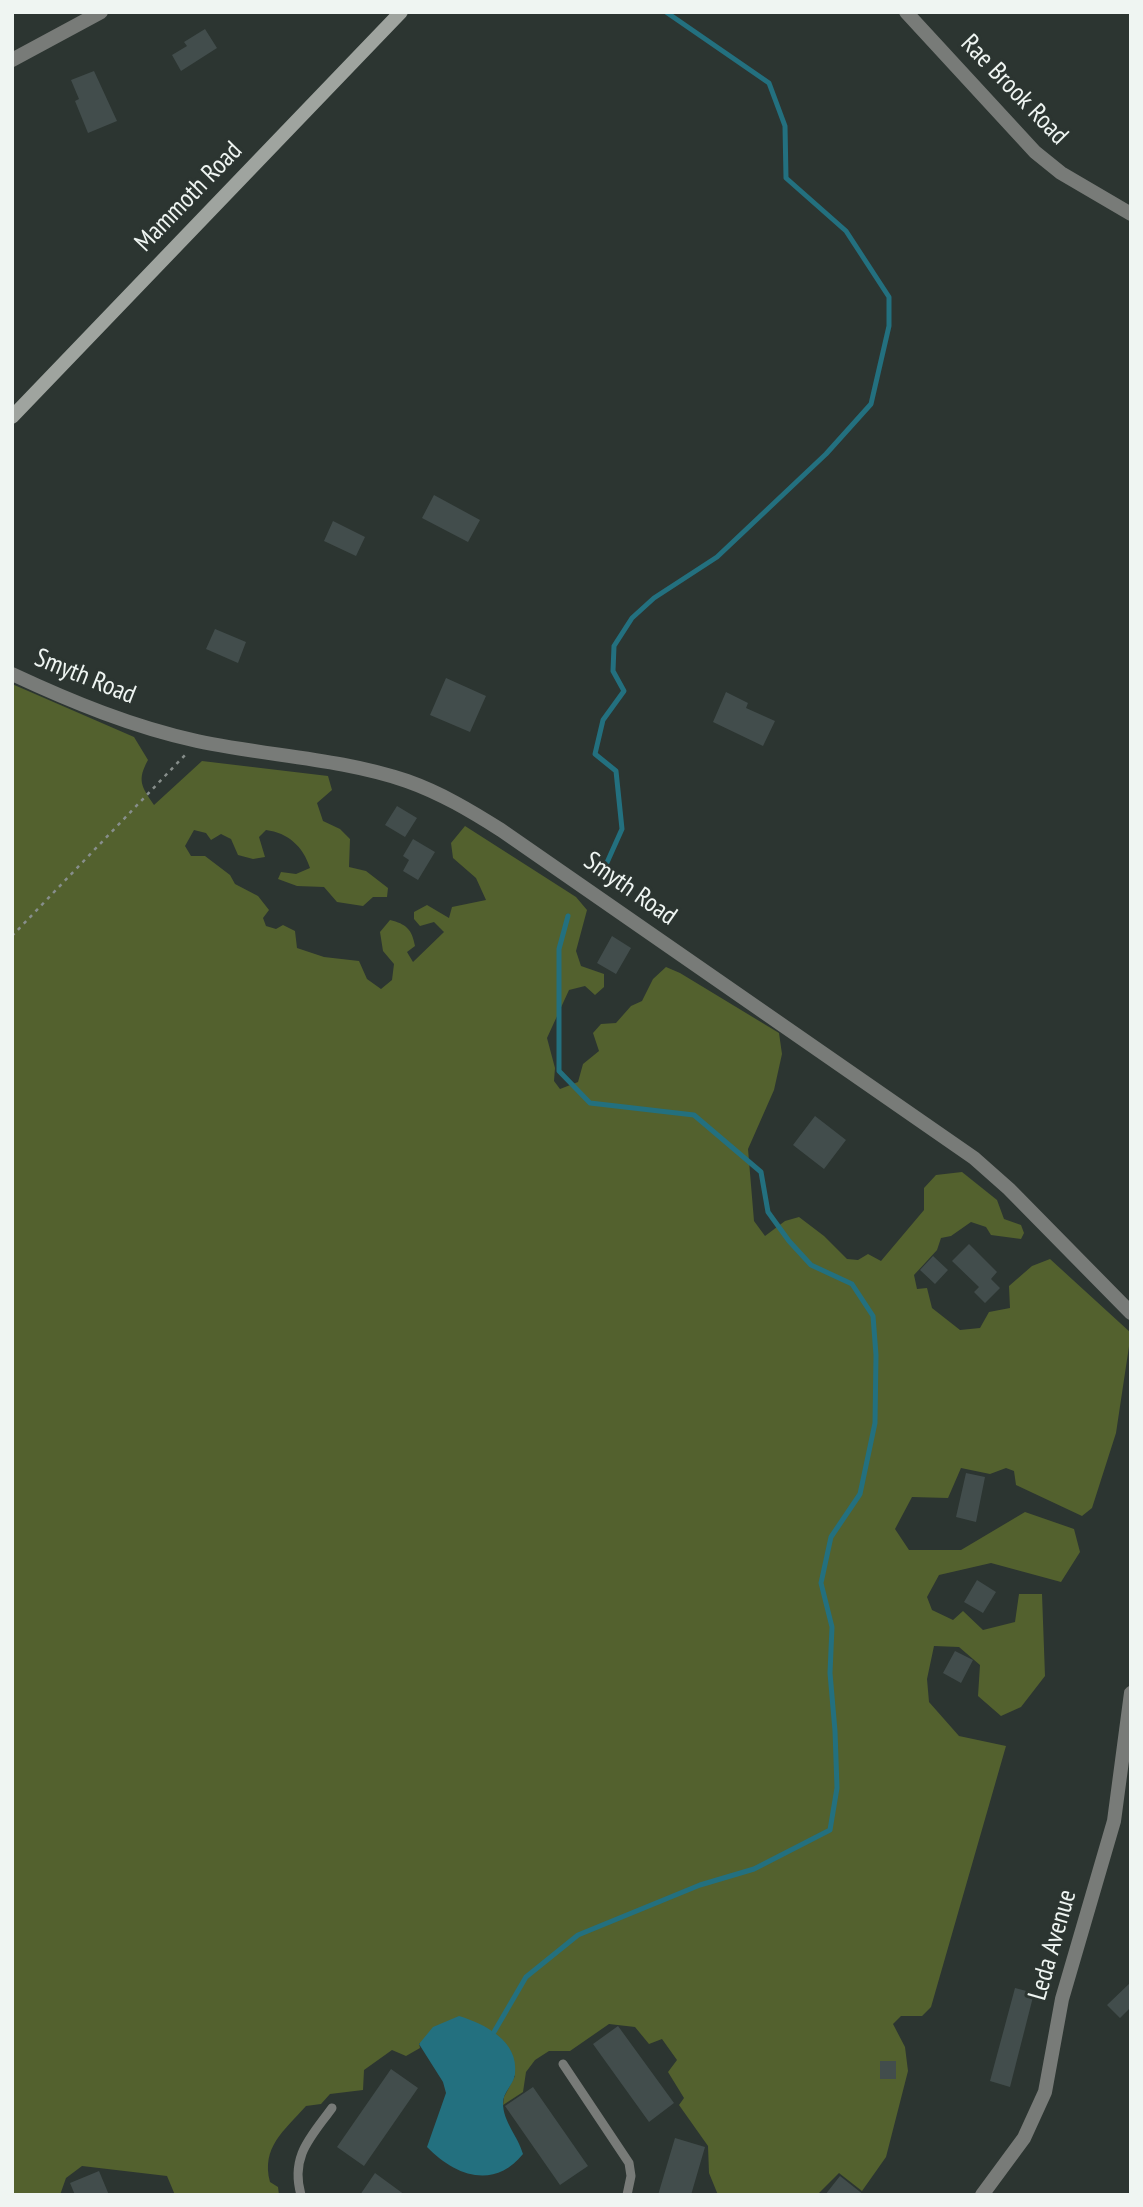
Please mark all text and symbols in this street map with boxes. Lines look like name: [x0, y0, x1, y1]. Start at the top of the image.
street label: Rae Brook Road: [954, 28, 1074, 152]
street label: Mammoth Road: [129, 136, 249, 258]
street label: Smyth Road: [30, 643, 140, 711]
street label: Smyth Road: [578, 846, 682, 932]
street label: Leda Avenue: [1022, 1886, 1084, 2004]

